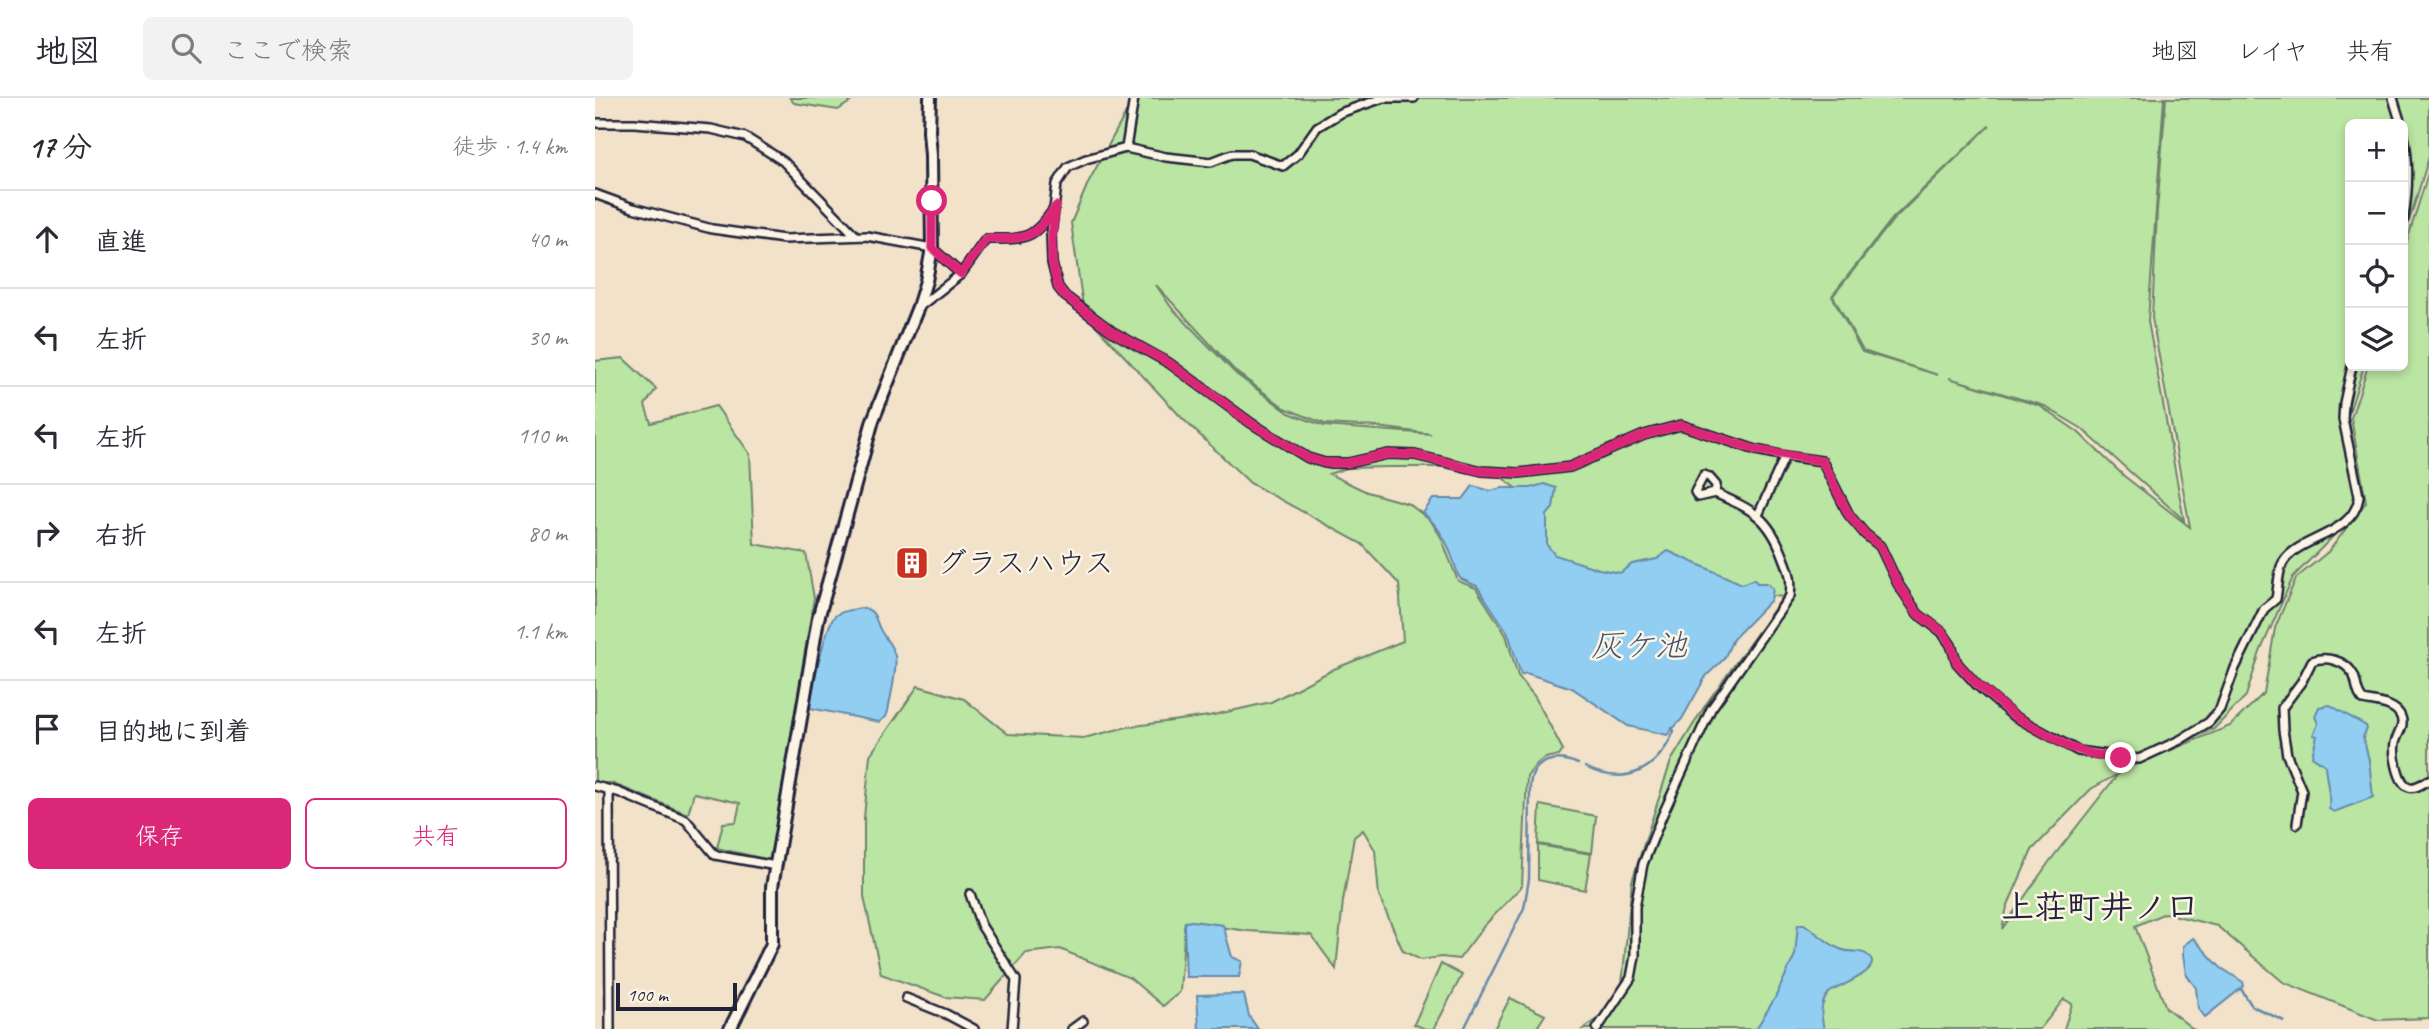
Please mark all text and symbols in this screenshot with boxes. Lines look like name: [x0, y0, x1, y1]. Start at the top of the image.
search box: [143, 17, 633, 80]
icon: search: [167, 29, 205, 67]
text: 地図: [35, 30, 101, 72]
text: ここで検索: [223, 34, 353, 67]
text: 地図: [2151, 36, 2199, 66]
text: レイヤ: [2237, 36, 2308, 66]
text: 共有: [2346, 36, 2394, 66]
map controls: [2345, 119, 2408, 371]
button: +: [2345, 119, 2408, 182]
text: 17 分: [28, 128, 92, 166]
text: 徒歩 · 1.4 km: [452, 132, 567, 161]
button: −: [2345, 182, 2408, 245]
route start: [916, 185, 947, 216]
icon: ahead: [28, 220, 66, 258]
text: 直進: [95, 225, 147, 258]
text: 40 m: [528, 225, 567, 254]
button: locate: [2345, 245, 2408, 308]
button: layers: [2345, 308, 2408, 371]
icon: left: [28, 318, 66, 356]
text: 左折: [95, 323, 147, 356]
text: 30 m: [528, 323, 567, 352]
icon: left: [28, 416, 66, 454]
text: 左折: [95, 421, 147, 454]
text: 110 m: [518, 421, 567, 450]
icon: right: [28, 514, 66, 552]
text: 右折: [95, 519, 147, 552]
text: 80 m: [528, 519, 567, 548]
building icon: グラスハウス: [893, 544, 931, 582]
place label: グラスハウス: [937, 544, 1114, 582]
icon: left: [28, 612, 66, 650]
text: 左折: [95, 617, 147, 650]
text: 1.1 km: [514, 617, 567, 646]
water label: 灰ケ池: [1591, 625, 1688, 666]
icon: arrive: [28, 710, 66, 748]
text: 目的地に到着: [95, 715, 251, 748]
route end: [2105, 742, 2136, 773]
button: 保存: [28, 798, 291, 869]
button: 共有: [305, 798, 567, 869]
district label: 上荘町井ノ口: [2001, 886, 2199, 928]
scale bar: [616, 980, 737, 1012]
text: 100 m: [627, 983, 668, 1007]

